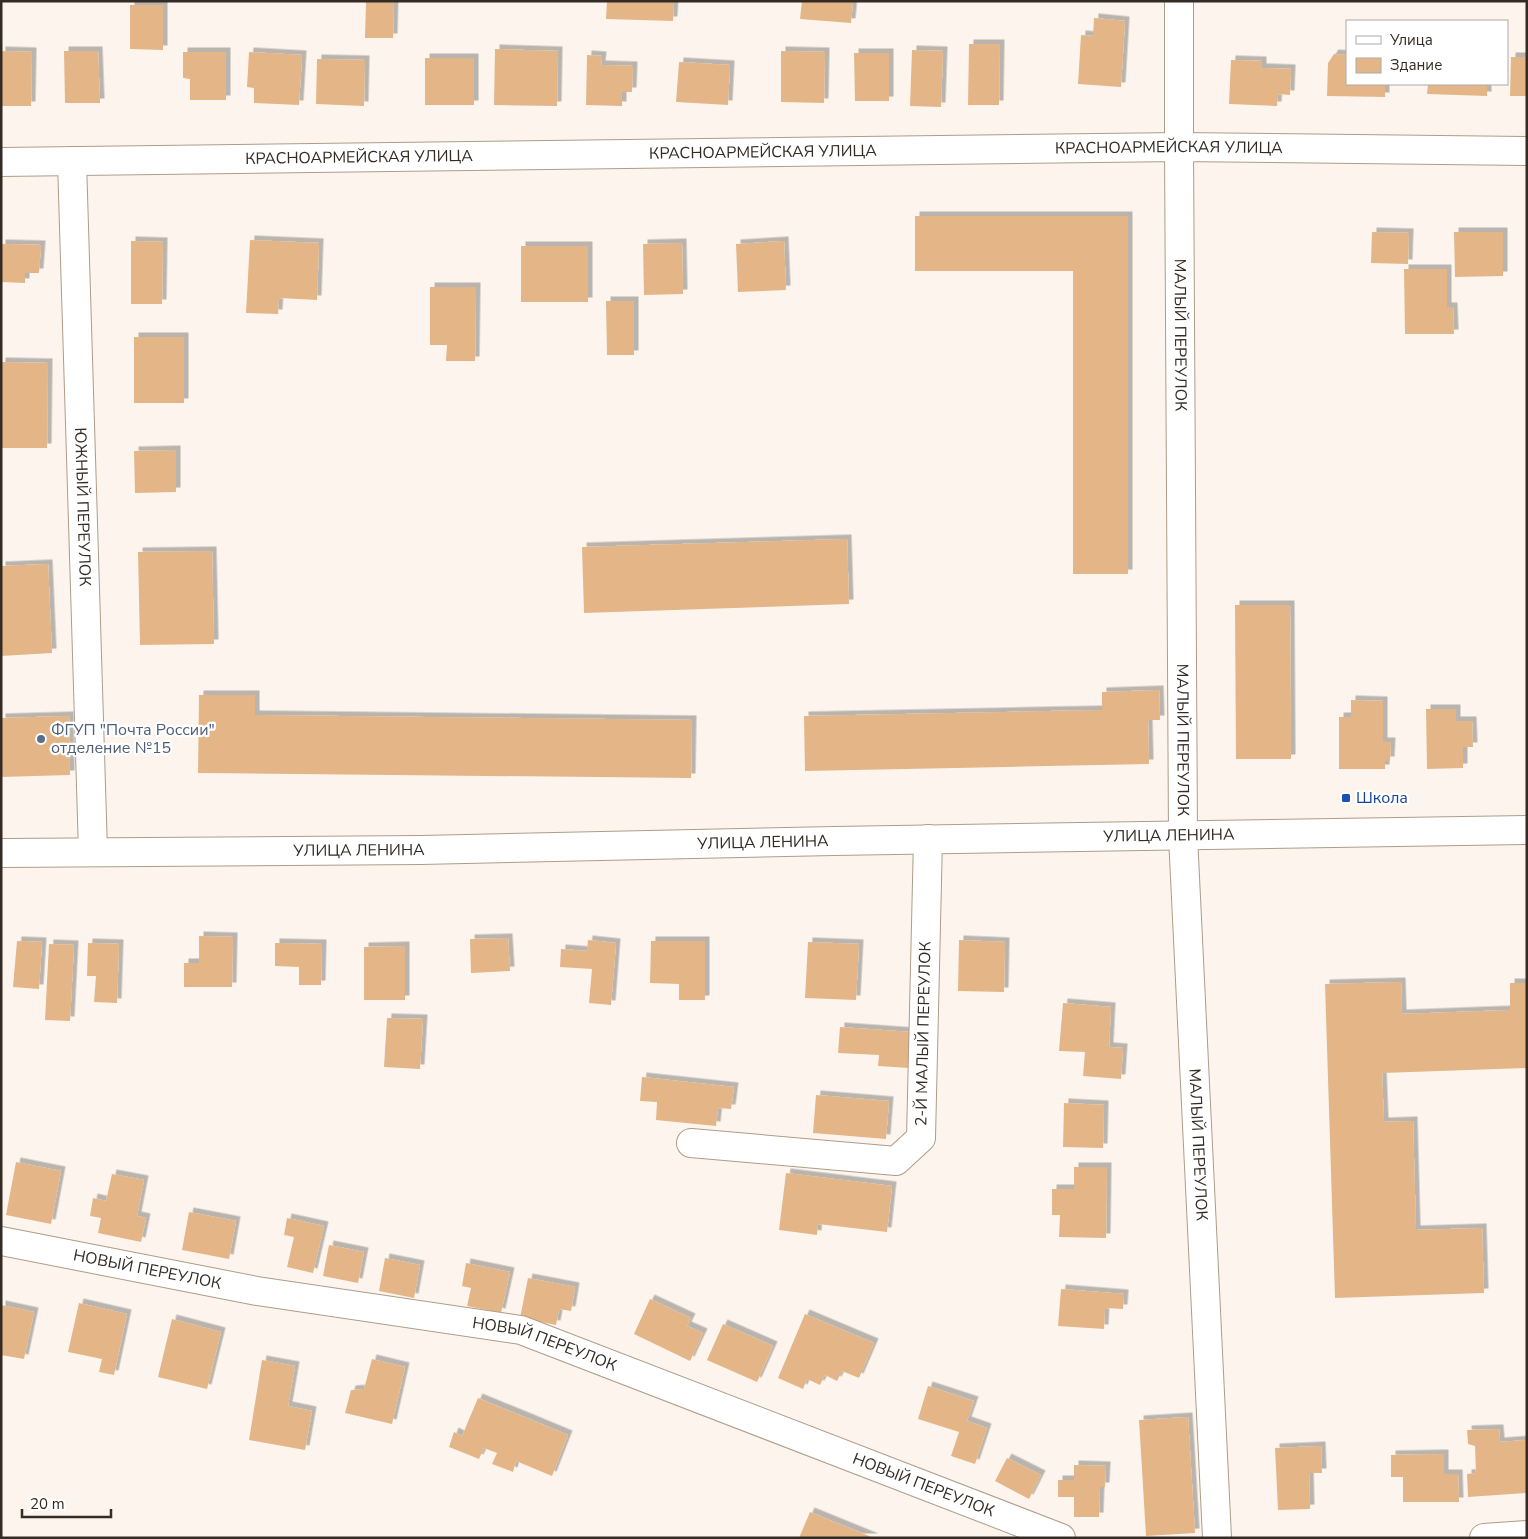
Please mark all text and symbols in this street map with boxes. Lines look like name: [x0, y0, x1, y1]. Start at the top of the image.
legend: [1346, 20, 1508, 85]
text: Улица: [1389, 30, 1433, 50]
text: Здание: [1390, 55, 1442, 75]
street label: КРАСНОАРМЕЙСКАЯ УЛИЦА: [1055, 136, 1283, 160]
street label: КРАСНОАРМЕЙСКАЯ УЛИЦА: [649, 140, 877, 165]
street label: КРАСНОАРМЕЙСКАЯ УЛИЦА: [245, 145, 473, 170]
street label: МАЛЫЙ ПЕРЕУЛОК: [1169, 259, 1192, 412]
street label: ЮЖНЫЙ ПЕРЕУЛОК: [69, 427, 96, 587]
street label: МАЛЫЙ ПЕРЕУЛОК: [1171, 664, 1194, 817]
place label: ФГУП "Почта России" отделение №15: [51, 719, 215, 759]
marker: ФГУП "Почта России" отделение №15: [35, 733, 47, 745]
place label: Школа: [1356, 787, 1408, 809]
marker: Школа: [1340, 792, 1352, 804]
street label: УЛИЦА ЛЕНИНА: [1102, 824, 1235, 848]
street label: УЛИЦА ЛЕНИНА: [696, 830, 829, 855]
street label: УЛИЦА ЛЕНИНА: [292, 839, 425, 862]
street label: 2-Й МАЛЫЙ ПЕРЕУЛОК: [910, 940, 937, 1126]
street label: МАЛЫЙ ПЕРЕУЛОК: [1183, 1068, 1213, 1222]
street label: НОВЫЙ ПЕРЕУЛОК: [71, 1244, 224, 1295]
street label: НОВЫЙ ПЕРЕУЛОК: [471, 1312, 620, 1377]
street label: НОВЫЙ ПЕРЕУЛОК: [849, 1448, 998, 1523]
scale bar: [22, 1486, 111, 1518]
text: 20 m: [30, 1494, 65, 1514]

